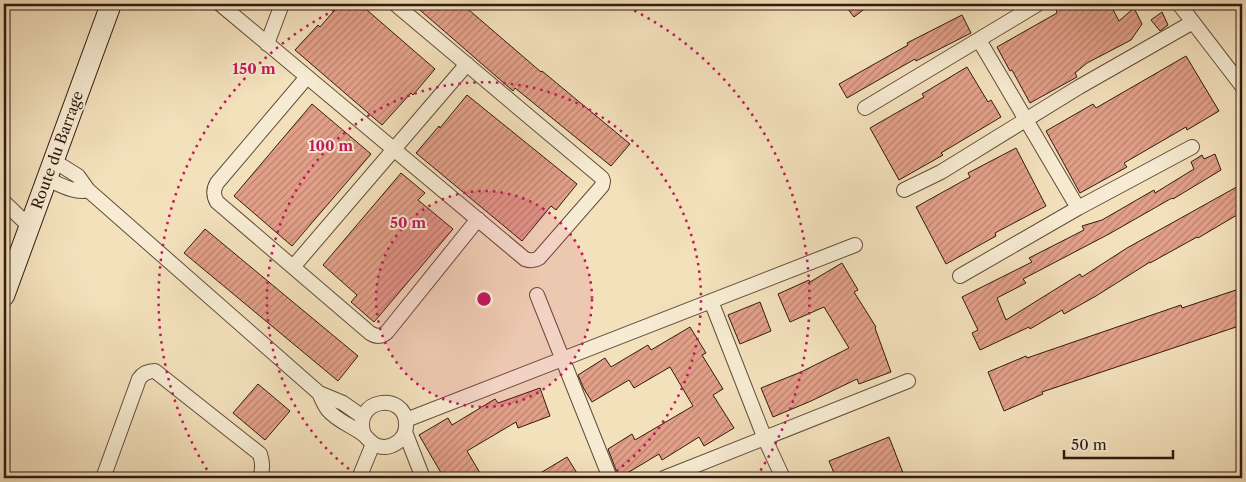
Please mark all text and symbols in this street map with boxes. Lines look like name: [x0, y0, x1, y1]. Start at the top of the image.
text: 150 m: [232, 59, 276, 78]
street label: Route du Barrage: [27, 88, 87, 212]
text: 100 m: [309, 136, 353, 155]
text: 50 m: [390, 213, 426, 232]
centre of rings: [475, 290, 493, 308]
scale bar: [1064, 427, 1172, 459]
text: 50 m: [1071, 435, 1107, 454]

